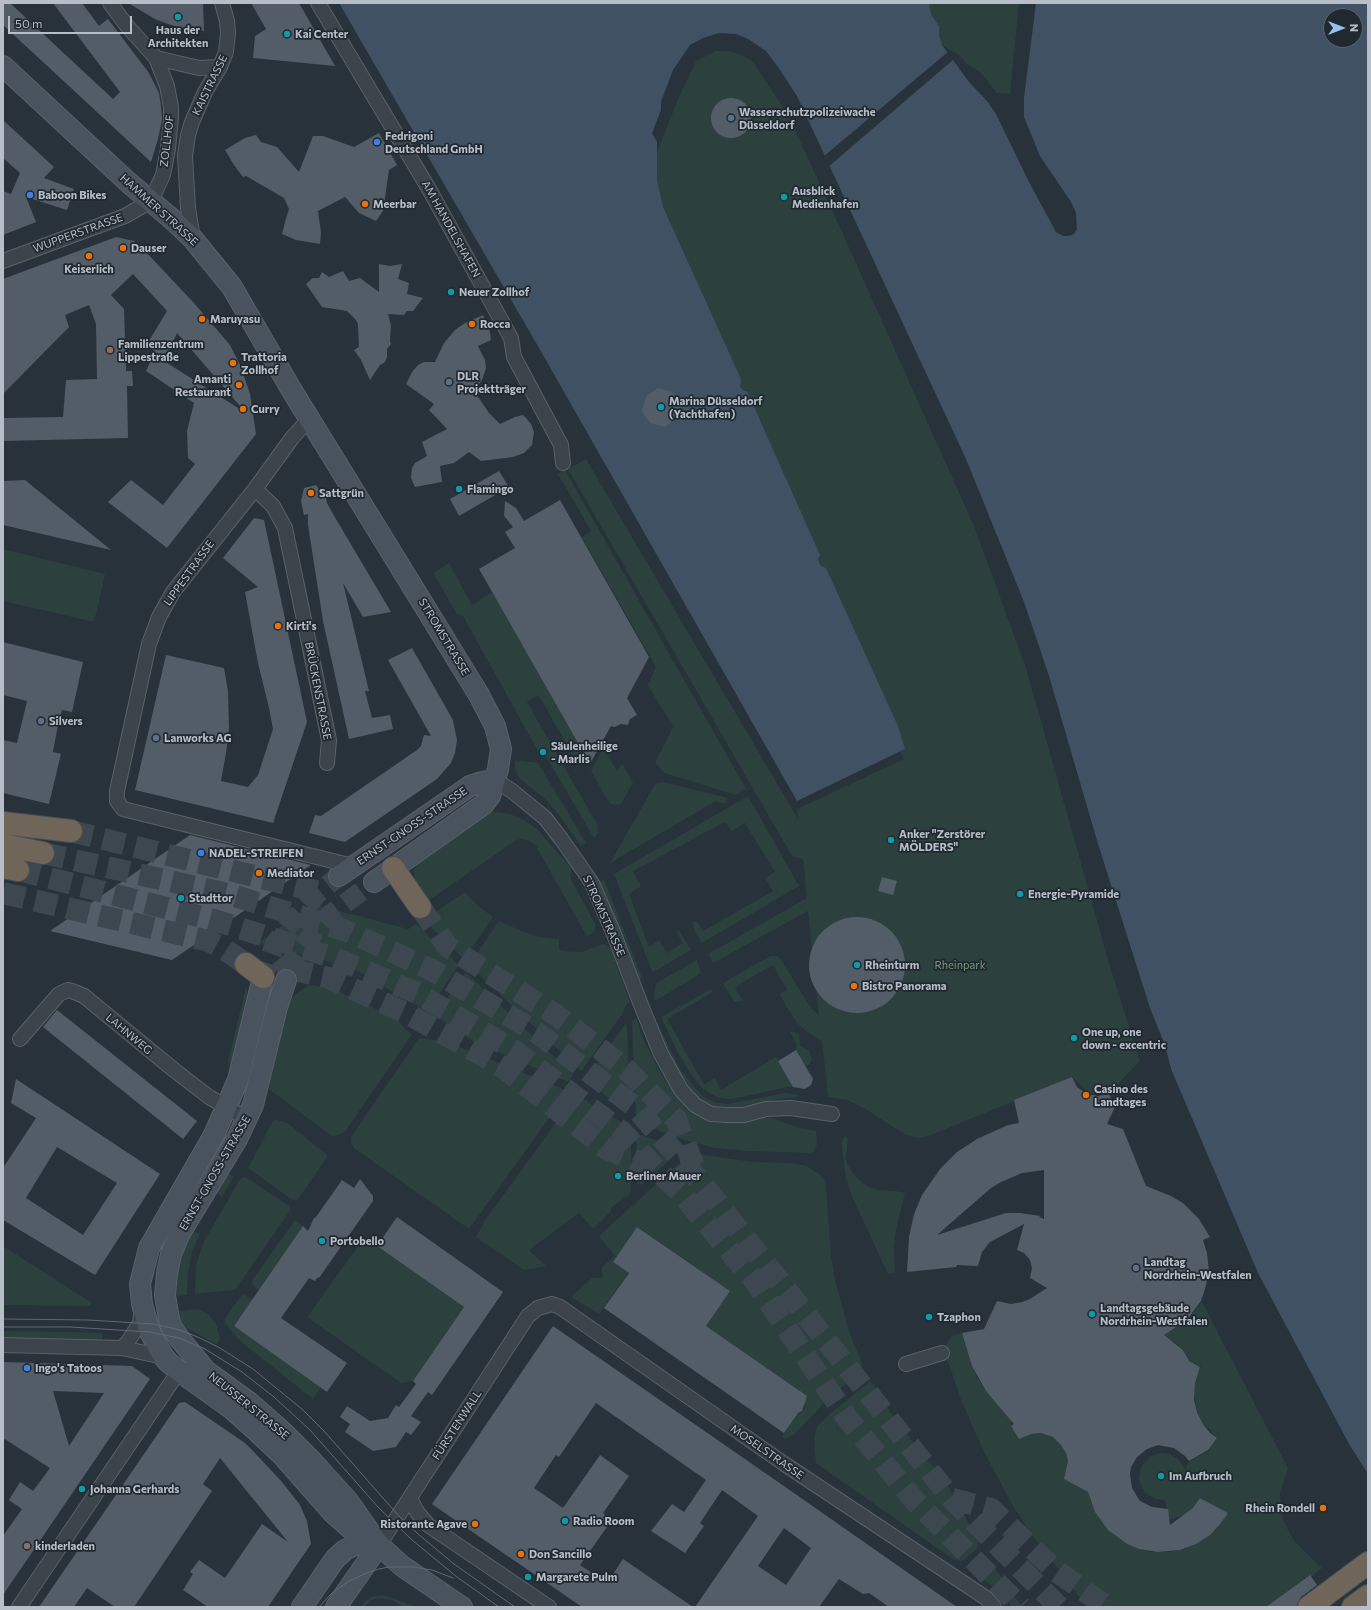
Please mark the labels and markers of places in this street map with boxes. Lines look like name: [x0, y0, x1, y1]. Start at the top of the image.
marker: Haus der Architekten: [173, 12, 183, 22]
place label: Haus der Architekten: [148, 23, 208, 49]
place label: Kai Center: [295, 27, 348, 41]
marker: Kai Center: [282, 29, 292, 39]
place label: Wasserschutzpolizeiwache Düsseldorf: [739, 105, 875, 131]
marker: Wasserschutzpolizeiwache Düsseldorf: [726, 113, 736, 123]
place label: Fedrigoni Deutschland GmbH: [385, 129, 483, 155]
marker: Fedrigoni Deutschland GmbH: [372, 137, 382, 147]
place label: Ausblick Medienhafen: [792, 184, 859, 210]
place label: Baboon Bikes: [38, 188, 106, 202]
marker: Baboon Bikes: [25, 190, 35, 200]
marker: Ausblick Medienhafen: [779, 192, 789, 202]
place label: Meerbar: [373, 197, 416, 211]
marker: Meerbar: [360, 199, 370, 209]
place label: Dauser: [131, 241, 167, 255]
marker: Dauser: [118, 243, 128, 253]
marker: Keiserlich: [84, 251, 94, 261]
place label: Keiserlich: [64, 262, 114, 276]
place label: Neuer Zollhof: [459, 285, 529, 299]
marker: Neuer Zollhof: [446, 287, 456, 297]
place label: Maruyasu: [210, 312, 260, 326]
marker: Maruyasu: [197, 314, 207, 324]
place label: Rocca: [480, 317, 510, 331]
marker: Rocca: [467, 319, 477, 329]
place label: Familienzentrum Lippestraße: [118, 337, 204, 363]
marker: Familienzentrum Lippestraße: [105, 345, 115, 355]
place label: Trattoria Zollhof: [241, 350, 287, 376]
marker: Trattoria Zollhof: [228, 358, 238, 368]
place label: DLR Projektträger: [457, 369, 526, 395]
place label: Amanti Restaurant: [175, 372, 231, 398]
marker: DLR Projektträger: [444, 377, 454, 387]
marker: Amanti Restaurant: [234, 380, 244, 390]
place label: Marina Düsseldorf (Yachthafen): [669, 394, 763, 420]
place label: Curry: [251, 402, 280, 416]
marker: Marina Düsseldorf (Yachthafen): [656, 402, 666, 412]
marker: Curry: [238, 404, 248, 414]
place label: Flamingo: [467, 482, 514, 496]
marker: Flamingo: [454, 484, 464, 494]
place label: Sattgrün: [319, 486, 364, 500]
marker: Sattgrün: [306, 488, 316, 498]
place label: Kirti's: [286, 619, 317, 633]
marker: Kirti's: [273, 621, 283, 631]
place label: Silvers: [49, 714, 83, 728]
marker: Silvers: [36, 716, 46, 726]
place label: Lanworks AG: [164, 731, 232, 745]
marker: Lanworks AG: [151, 733, 161, 743]
place label: Säulenheilige - Marlis: [551, 739, 618, 765]
marker: Säulenheilige - Marlis: [538, 747, 548, 757]
place label: Anker "Zerstörer MÖLDERS": [899, 827, 985, 853]
marker: Anker "Zerstörer MÖLDERS": [886, 835, 896, 845]
place label: NADEL-STREIFEN: [209, 846, 303, 860]
marker: NADEL-STREIFEN: [196, 848, 206, 858]
place label: Mediator: [267, 866, 314, 880]
marker: Mediator: [254, 868, 264, 878]
place label: Energie-Pyramide: [1028, 887, 1119, 901]
marker: Energie-Pyramide: [1015, 889, 1025, 899]
place label: Stadttor: [189, 891, 233, 905]
marker: Stadttor: [176, 893, 186, 903]
place label: Rheinturm: [865, 958, 919, 972]
marker: Rheinturm: [852, 960, 862, 970]
place label: Bistro Panorama: [862, 979, 947, 993]
marker: Bistro Panorama: [849, 981, 859, 991]
place label: One up, one down - excentric: [1082, 1025, 1166, 1051]
marker: One up, one down - excentric: [1069, 1033, 1079, 1043]
place label: Casino des Landtages: [1094, 1082, 1148, 1108]
marker: Casino des Landtages: [1081, 1090, 1091, 1100]
place label: Berliner Mauer: [626, 1169, 701, 1183]
marker: Berliner Mauer: [613, 1171, 623, 1181]
place label: Portobello: [330, 1234, 384, 1248]
marker: Portobello: [317, 1236, 327, 1246]
place label: Landtag Nordrhein-Westfalen: [1144, 1255, 1252, 1281]
marker: Landtag Nordrhein-Westfalen: [1131, 1263, 1141, 1273]
place label: Landtagsgebäude Nordrhein-Westfalen: [1100, 1301, 1208, 1327]
marker: Landtagsgebäude Nordrhein-Westfalen: [1087, 1309, 1097, 1319]
place label: Tzaphon: [937, 1310, 981, 1324]
marker: Tzaphon: [924, 1312, 934, 1322]
place label: Ingo's Tatoos: [35, 1361, 102, 1375]
marker: Ingo's Tatoos: [22, 1363, 32, 1373]
place label: Im Aufbruch: [1169, 1469, 1232, 1483]
marker: Im Aufbruch: [1156, 1471, 1166, 1481]
place label: Johanna Gerhards: [90, 1482, 179, 1496]
marker: Johanna Gerhards: [77, 1484, 87, 1494]
place label: Rhein Rondell: [1245, 1501, 1315, 1515]
marker: Rhein Rondell: [1318, 1503, 1328, 1513]
place label: Radio Room: [573, 1514, 634, 1528]
marker: Radio Room: [560, 1516, 570, 1526]
place label: Ristorante Agave: [380, 1517, 467, 1531]
marker: Ristorante Agave: [470, 1519, 480, 1529]
place label: kinderladen: [35, 1539, 95, 1553]
marker: kinderladen: [22, 1541, 32, 1551]
place label: Don Sancillo: [529, 1547, 592, 1561]
marker: Don Sancillo: [516, 1549, 526, 1559]
place label: Margarete Pulm: [536, 1570, 617, 1584]
marker: Margarete Pulm: [523, 1572, 533, 1582]

